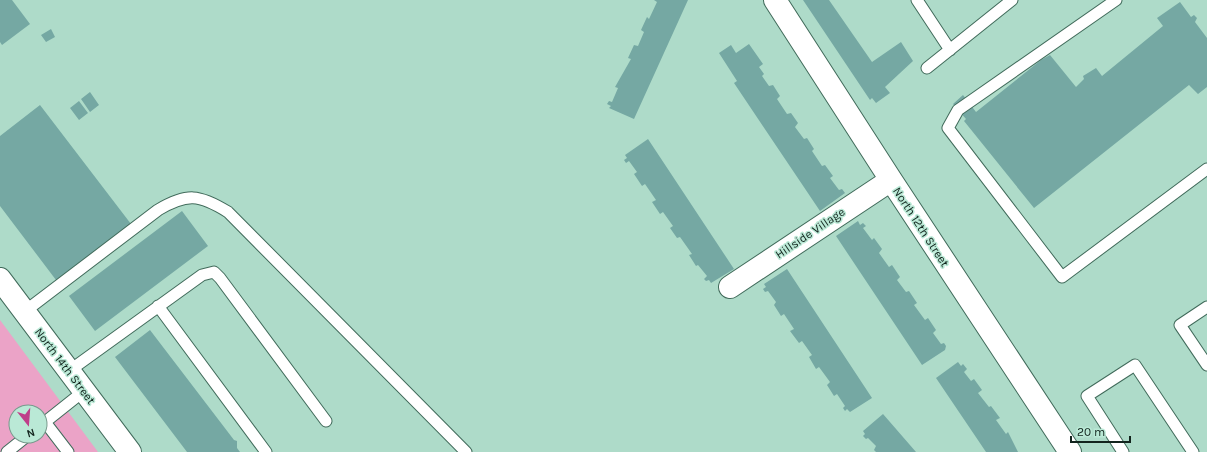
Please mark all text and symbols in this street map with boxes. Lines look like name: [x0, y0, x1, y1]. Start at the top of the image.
street label: North 12th Street: [890, 185, 952, 270]
street label: Hillside Village: [773, 205, 847, 261]
street label: North 14th Street: [32, 325, 99, 407]
north arrow: [8, 404, 48, 444]
scale bar: [1071, 418, 1130, 444]
text: 20 m: [1077, 425, 1105, 439]
text: N: [25, 426, 36, 440]

